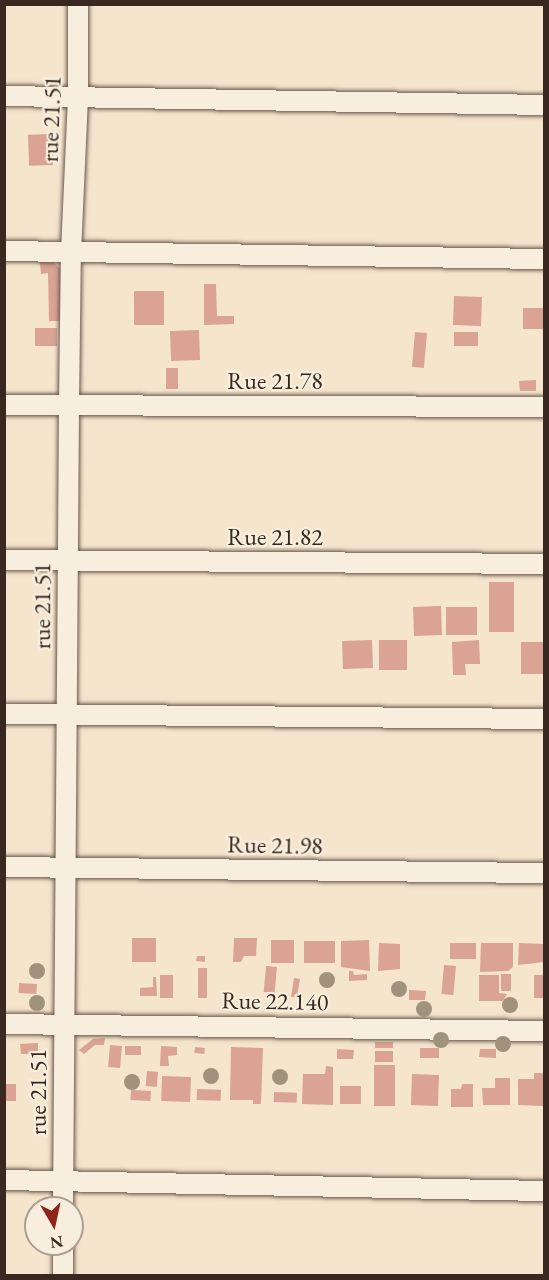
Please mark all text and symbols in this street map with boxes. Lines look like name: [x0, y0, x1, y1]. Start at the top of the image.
street label: rue 21.51: [35, 75, 67, 163]
street label: Rue 21.78: [227, 367, 323, 395]
street label: Rue 21.82: [227, 523, 323, 551]
street label: rue 21.51: [28, 563, 56, 649]
street label: Rue 21.98: [227, 830, 323, 860]
street label: Rue 22.140: [221, 986, 329, 1016]
street label: rue 21.51: [24, 1049, 52, 1135]
north arrow: [24, 1196, 84, 1256]
text: N: [49, 1231, 65, 1254]

